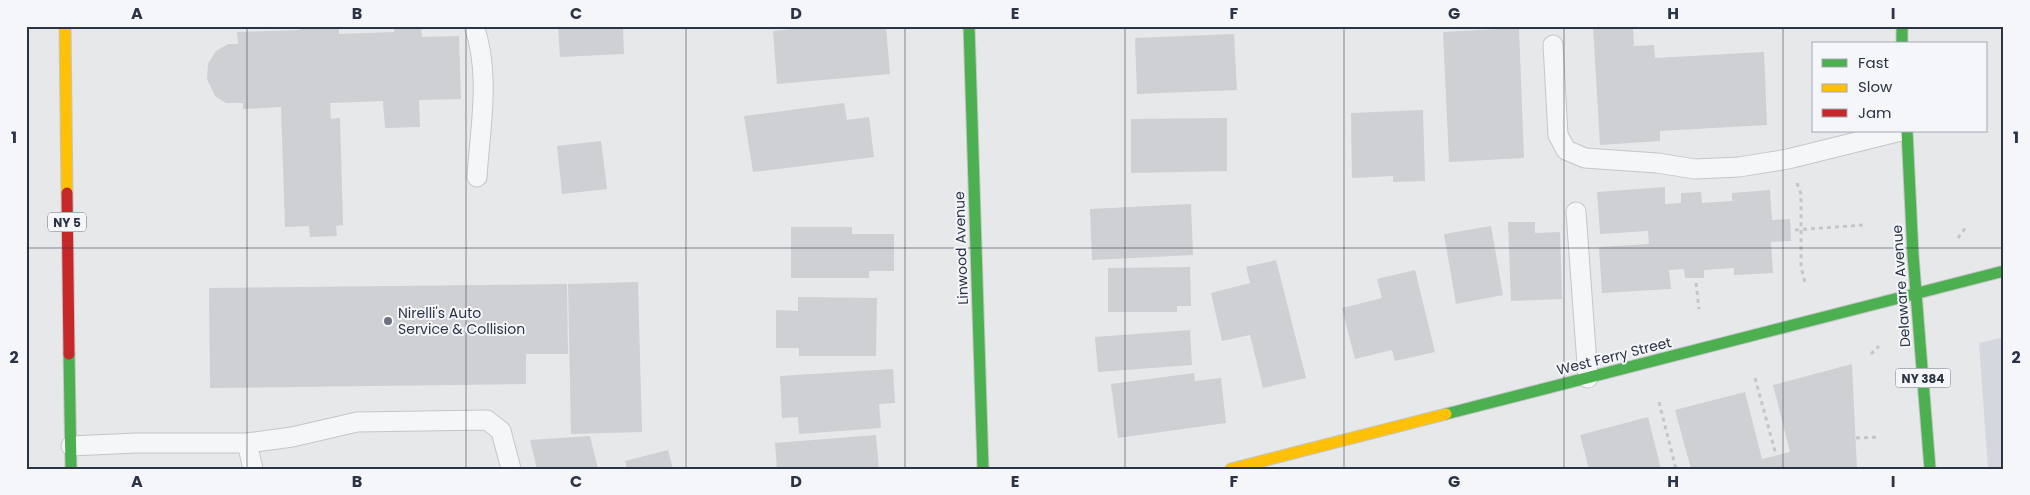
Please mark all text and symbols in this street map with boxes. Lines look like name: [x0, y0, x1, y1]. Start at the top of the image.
text: A: [131, 2, 143, 25]
text: B: [352, 2, 362, 25]
text: C: [570, 2, 582, 25]
text: D: [790, 2, 802, 25]
text: E: [1011, 2, 1019, 25]
text: F: [1230, 2, 1239, 25]
text: G: [1448, 2, 1460, 25]
text: H: [1667, 2, 1679, 25]
text: I: [1891, 2, 1895, 25]
legend: [1812, 42, 1988, 132]
text: Fast: [1858, 52, 1889, 73]
text: Slow: [1858, 76, 1893, 97]
text: Jam: [1858, 102, 1892, 123]
text: 1: [11, 126, 17, 149]
text: 1: [2013, 126, 2019, 149]
street label: Linwood Avenue: [949, 191, 973, 305]
road number: NY 5: [48, 212, 86, 232]
street label: Delaware Avenue: [1887, 224, 1915, 348]
place label: Nirelli's Auto Service & Collision: [398, 303, 525, 339]
marker: Nirelli's Auto Service & Collision: [382, 315, 394, 327]
street label: West Ferry Street: [1555, 332, 1673, 380]
text: 2: [9, 346, 19, 369]
text: 2: [2011, 346, 2021, 369]
road number: NY 384: [1896, 368, 1950, 388]
text: A: [131, 470, 143, 493]
text: B: [352, 470, 362, 493]
text: C: [570, 470, 582, 493]
text: D: [790, 470, 802, 493]
text: E: [1011, 470, 1019, 493]
text: F: [1230, 470, 1239, 493]
text: G: [1448, 470, 1460, 493]
text: H: [1667, 470, 1679, 493]
text: I: [1891, 470, 1895, 493]

